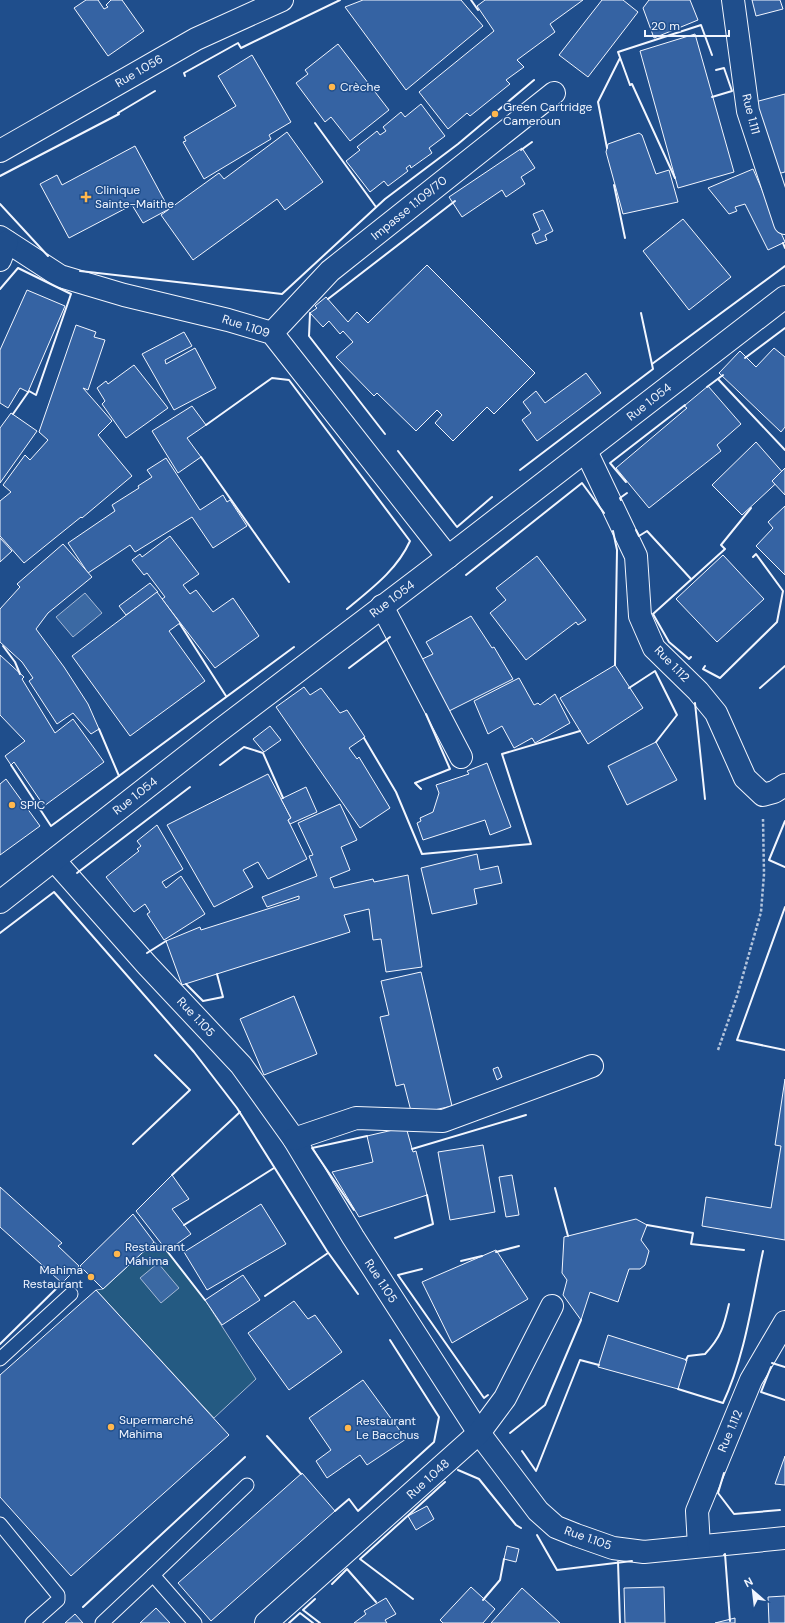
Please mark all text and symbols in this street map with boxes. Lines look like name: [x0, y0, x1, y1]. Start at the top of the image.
scale bar: [645, 12, 729, 38]
text: 20 m: [651, 18, 680, 34]
street label: Rue 1.056: [112, 51, 166, 91]
place label: Crèche: [340, 79, 380, 95]
marker: Crèche: [327, 82, 337, 92]
street label: Rue 1.111: [738, 92, 764, 136]
place label: Green Cartridge Cameroun: [503, 99, 593, 129]
marker: Green Cartridge Cameroun: [490, 109, 500, 119]
street label: Impasse 1.109/70: [368, 172, 450, 244]
place label: Clinique Sainte-Maithe: [95, 182, 174, 212]
marker: Clinique Sainte-Maithe: [80, 191, 92, 203]
street label: Rue 1.109: [220, 311, 272, 341]
street label: Rue 1.054: [623, 380, 675, 424]
street label: Rue 1.054: [366, 577, 418, 621]
street label: Rue 1.112: [651, 643, 693, 686]
street label: Rue 1.054: [109, 774, 161, 818]
place label: SPIC: [20, 797, 46, 813]
marker: SPIC: [7, 800, 17, 810]
street label: Rue 1.105: [173, 994, 219, 1040]
place label: Restaurant Mahima: [125, 1239, 185, 1269]
marker: Restaurant Mahima: [112, 1249, 122, 1259]
street label: Rue 1.105: [361, 1256, 401, 1306]
place label: Mahima Restaurant: [23, 1262, 83, 1292]
marker: Mahima Restaurant: [86, 1272, 96, 1282]
street label: Rue 1.112: [714, 1407, 746, 1454]
place label: Supermarché Mahima: [119, 1412, 194, 1442]
place label: Restaurant Le Bacchus: [356, 1413, 419, 1443]
marker: Supermarché Mahima: [106, 1422, 116, 1432]
marker: Restaurant Le Bacchus: [343, 1423, 353, 1433]
street label: Rue 1.048: [403, 1456, 453, 1502]
street label: Rue 1.105: [562, 1522, 614, 1554]
north arrow: [733, 1571, 773, 1611]
text: N: [741, 1574, 755, 1590]

